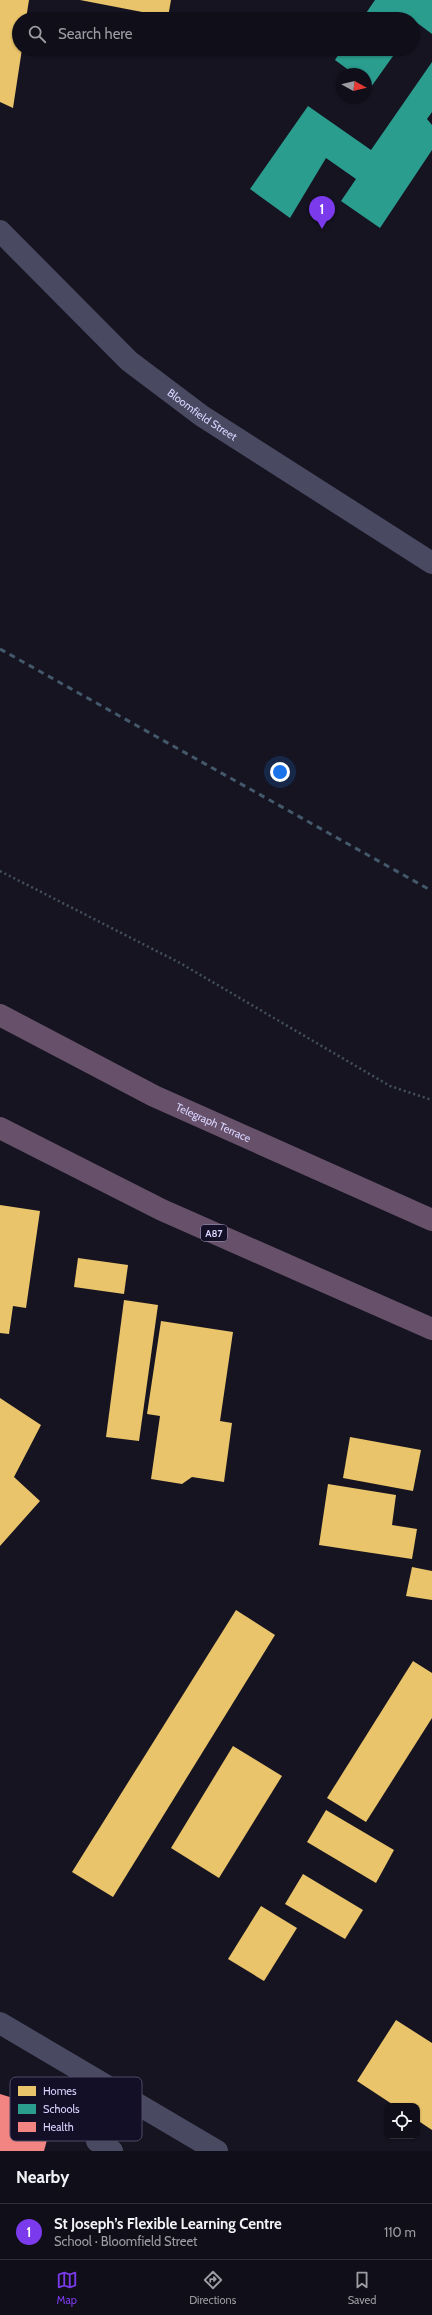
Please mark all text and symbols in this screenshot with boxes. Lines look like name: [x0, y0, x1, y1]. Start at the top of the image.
search box: [12, 12, 420, 56]
icon: search: [26, 23, 48, 45]
text: Search here: [58, 25, 133, 43]
north arrow: [336, 68, 372, 104]
pin: 1: [309, 196, 335, 229]
street label: Bloomfield Street: [165, 385, 240, 444]
your location: [270, 762, 290, 782]
street label: Telegraph Terrace: [174, 1100, 254, 1146]
road number: A87: [201, 1225, 227, 1241]
legend: [10, 2077, 142, 2141]
text: Homes: [43, 2084, 77, 2098]
text: Schools: [43, 2102, 80, 2116]
map controls: [384, 2103, 420, 2139]
button: locate: [384, 2103, 420, 2139]
text: Health: [43, 2120, 74, 2134]
text: Nearby: [16, 2167, 69, 2187]
text: St Joseph’s Flexible Learning Centre: [54, 2215, 282, 2233]
text: 1: [27, 2224, 31, 2240]
text: 110 m: [384, 2224, 416, 2240]
text: School · Bloomfield Street: [54, 2233, 197, 2249]
tab: Map: [56, 2269, 78, 2307]
tab: Directions: [189, 2269, 236, 2307]
tab: Saved: [348, 2269, 376, 2307]

